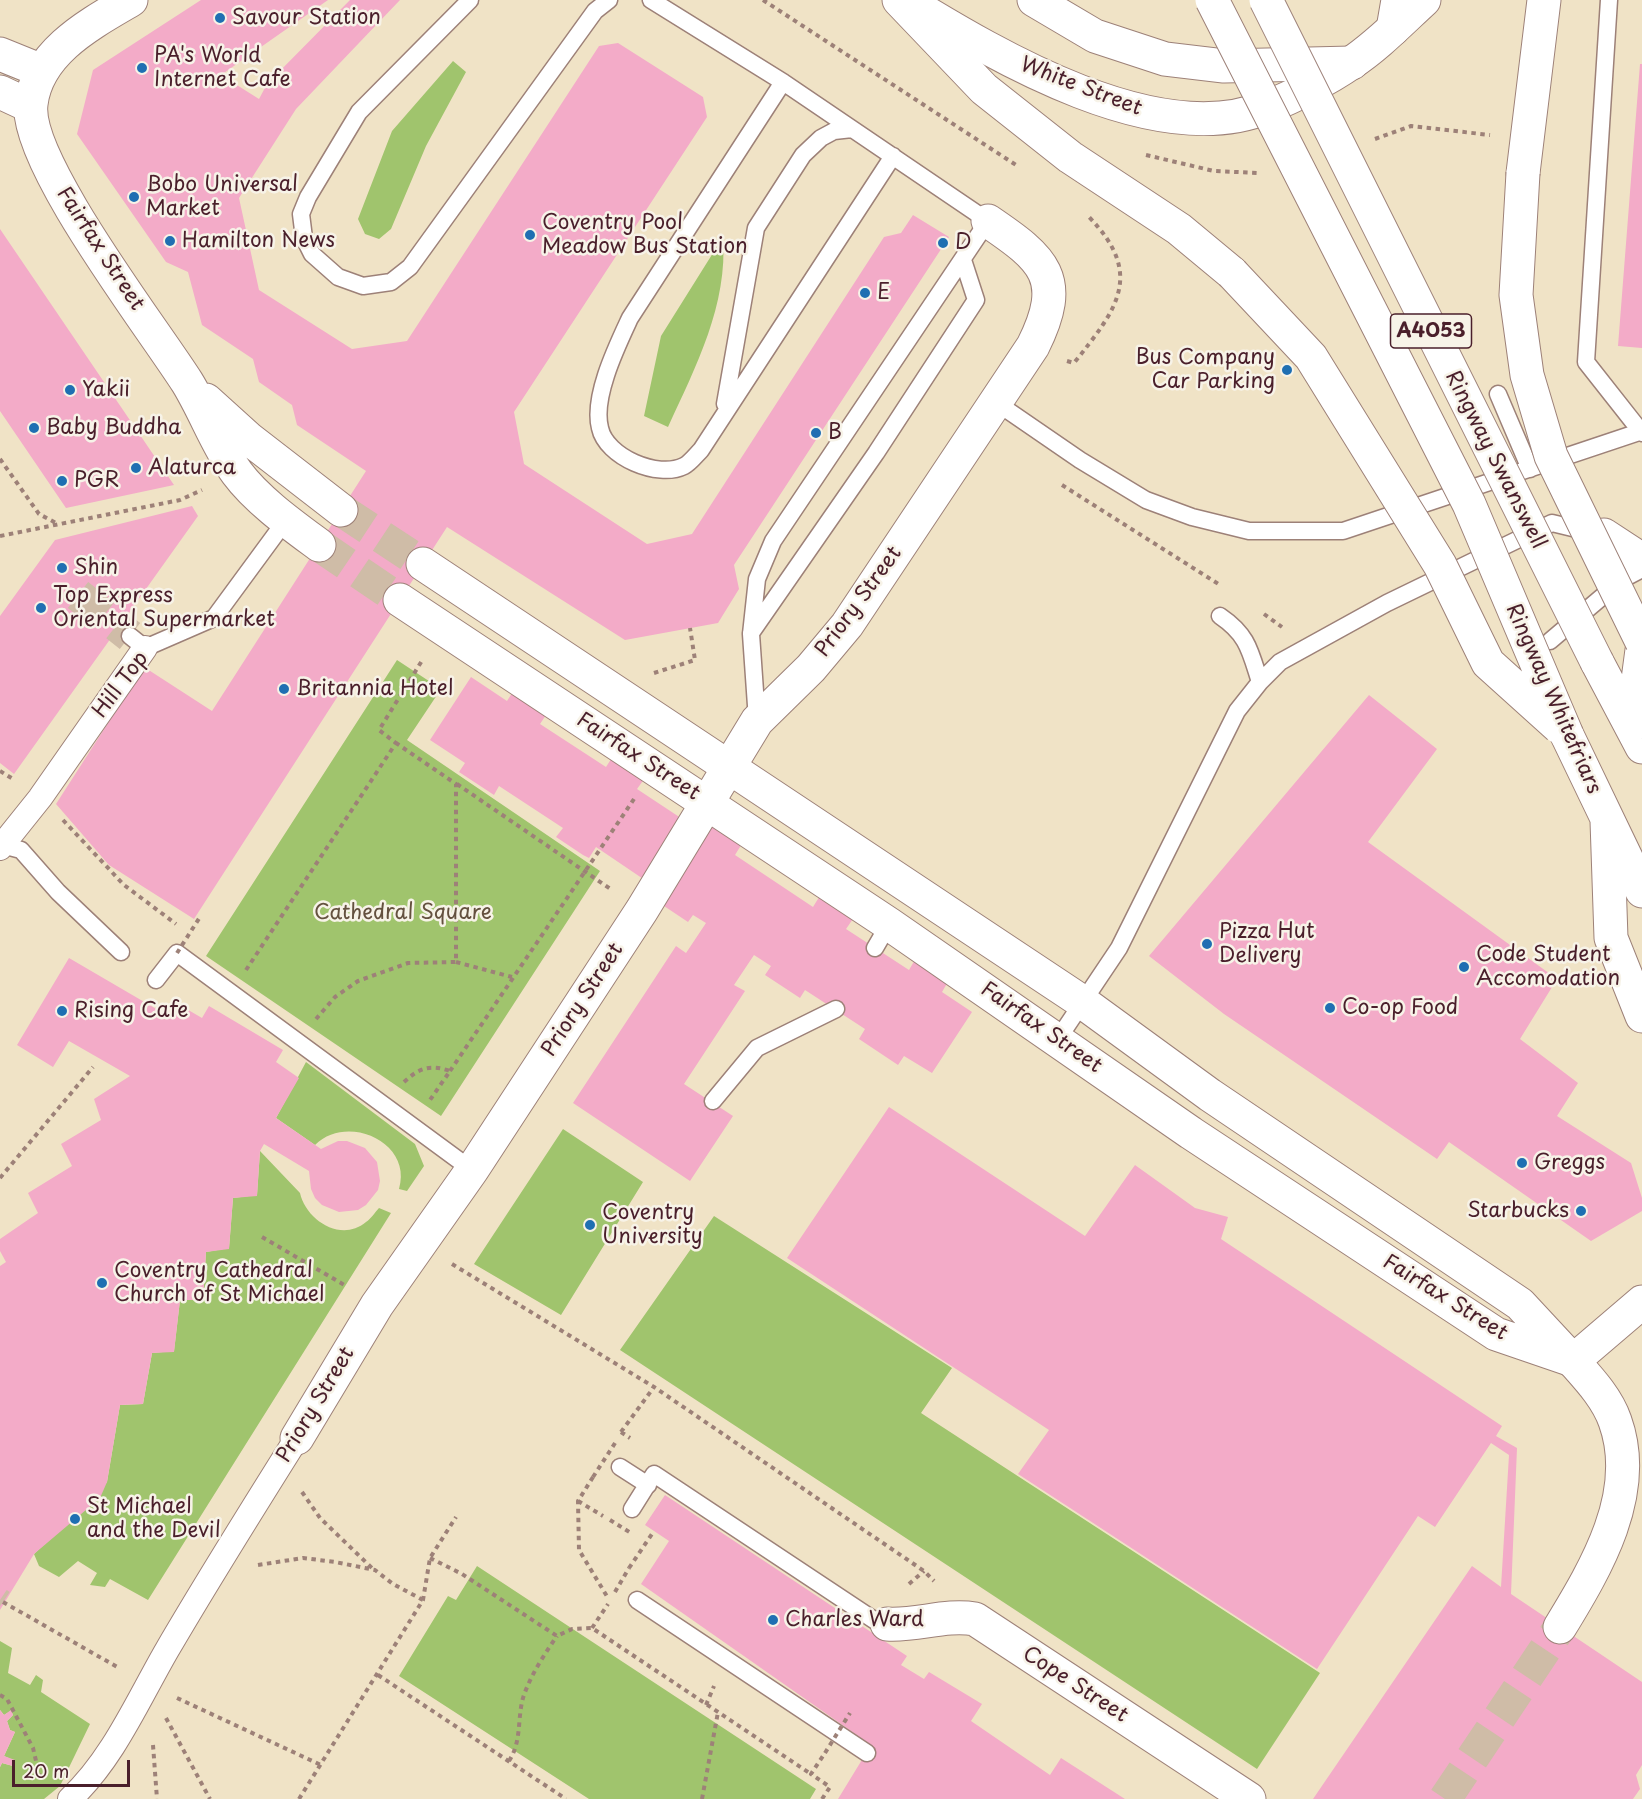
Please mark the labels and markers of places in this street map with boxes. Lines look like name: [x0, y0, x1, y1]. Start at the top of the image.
place label: Savour Station: [232, 5, 381, 31]
marker: Savour Station: [213, 11, 227, 25]
place label: PA's World Internet Cafe: [154, 43, 291, 93]
marker: PA's World Internet Cafe: [135, 61, 149, 75]
place label: Bobo Universal Market: [146, 172, 298, 222]
marker: Bobo Universal Market: [127, 190, 141, 204]
place label: Coventry Pool Meadow Bus Station: [542, 210, 748, 260]
place label: Hamilton News: [182, 228, 335, 254]
marker: Coventry Pool Meadow Bus Station: [523, 228, 537, 242]
place label: D: [955, 230, 972, 256]
marker: Hamilton News: [163, 234, 177, 248]
marker: D: [936, 236, 950, 250]
place label: E: [877, 280, 890, 306]
marker: E: [858, 286, 872, 300]
place label: Bus Company Car Parking: [1136, 345, 1275, 395]
marker: Bus Company Car Parking: [1280, 363, 1294, 377]
place label: Yakii: [82, 377, 130, 403]
marker: Yakii: [63, 383, 77, 397]
place label: Baby Buddha: [46, 415, 181, 441]
place label: B: [828, 420, 842, 446]
marker: Baby Buddha: [27, 421, 41, 435]
marker: B: [809, 426, 823, 440]
place label: Alaturca: [148, 455, 236, 481]
marker: Alaturca: [129, 461, 143, 475]
place label: PGR: [74, 468, 119, 494]
marker: PGR: [55, 474, 69, 488]
place label: Shin: [74, 555, 118, 581]
marker: Shin: [55, 561, 69, 575]
place label: Top Express Oriental Supermarket: [53, 583, 275, 633]
marker: Top Express Oriental Supermarket: [34, 601, 48, 615]
place label: Britannia Hotel: [296, 676, 453, 702]
marker: Britannia Hotel: [277, 682, 291, 696]
place label: Pizza Hut Delivery: [1219, 919, 1315, 969]
marker: Pizza Hut Delivery: [1200, 937, 1214, 951]
place label: Code Student Accomodation: [1476, 942, 1620, 992]
marker: Code Student Accomodation: [1457, 960, 1471, 974]
place label: Co-op Food: [1342, 995, 1458, 1021]
place label: Rising Cafe: [74, 998, 188, 1024]
marker: Co-op Food: [1323, 1001, 1337, 1015]
marker: Rising Cafe: [55, 1004, 69, 1018]
place label: Greggs: [1534, 1150, 1605, 1176]
marker: Greggs: [1515, 1156, 1529, 1170]
place label: Starbucks: [1467, 1198, 1569, 1224]
place label: Coventry University: [602, 1200, 703, 1250]
marker: Starbucks: [1574, 1204, 1588, 1218]
marker: Coventry University: [583, 1218, 597, 1232]
place label: Coventry Cathedral Church of St Michael: [114, 1258, 324, 1308]
marker: Coventry Cathedral Church of St Michael: [95, 1276, 109, 1290]
place label: St Michael and the Devil: [87, 1494, 221, 1544]
marker: St Michael and the Devil: [68, 1512, 82, 1526]
place label: Charles Ward: [785, 1607, 924, 1633]
marker: Charles Ward: [766, 1613, 780, 1627]

